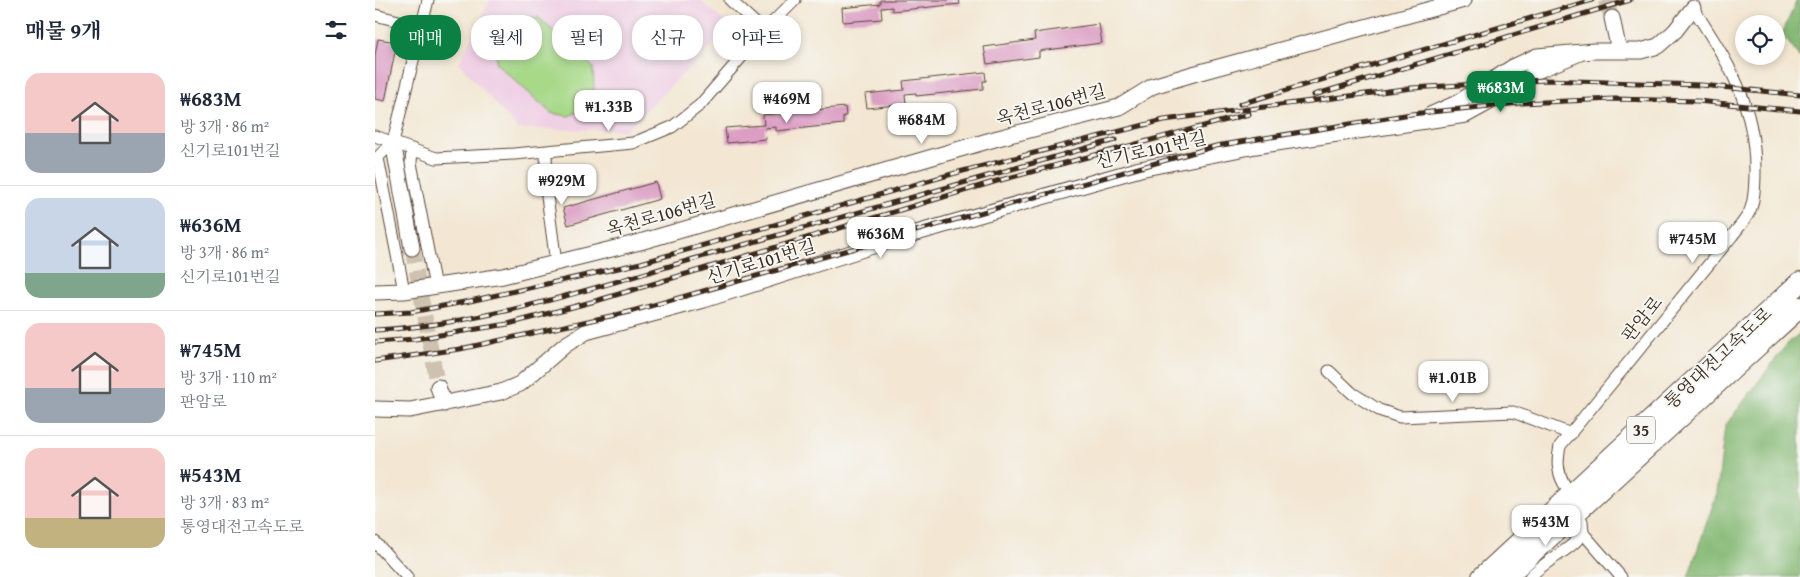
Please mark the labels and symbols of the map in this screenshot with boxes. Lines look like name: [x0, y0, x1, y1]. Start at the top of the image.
pin: ₩683M: [1466, 70, 1536, 113]
street label: 옥천로106번길: [993, 77, 1109, 132]
pin: ₩469M: [752, 82, 822, 124]
pin: ₩1.33B: [568, 90, 650, 132]
pin: ₩684M: [887, 102, 957, 145]
street label: 신기로101번길: [1093, 124, 1209, 175]
pin: ₩929M: [527, 164, 597, 206]
street label: 옥천로106번길: [603, 186, 719, 243]
pin: ₩636M: [846, 216, 916, 259]
pin: ₩745M: [1658, 222, 1728, 264]
street label: 신기로101번길: [703, 232, 819, 291]
street label: 판암로: [1615, 290, 1669, 347]
street label: 통영대전고속도로: [1658, 300, 1778, 415]
pin: ₩1.01B: [1412, 360, 1494, 403]
road number: 35: [1627, 416, 1655, 444]
pin: ₩543M: [1511, 504, 1581, 547]

